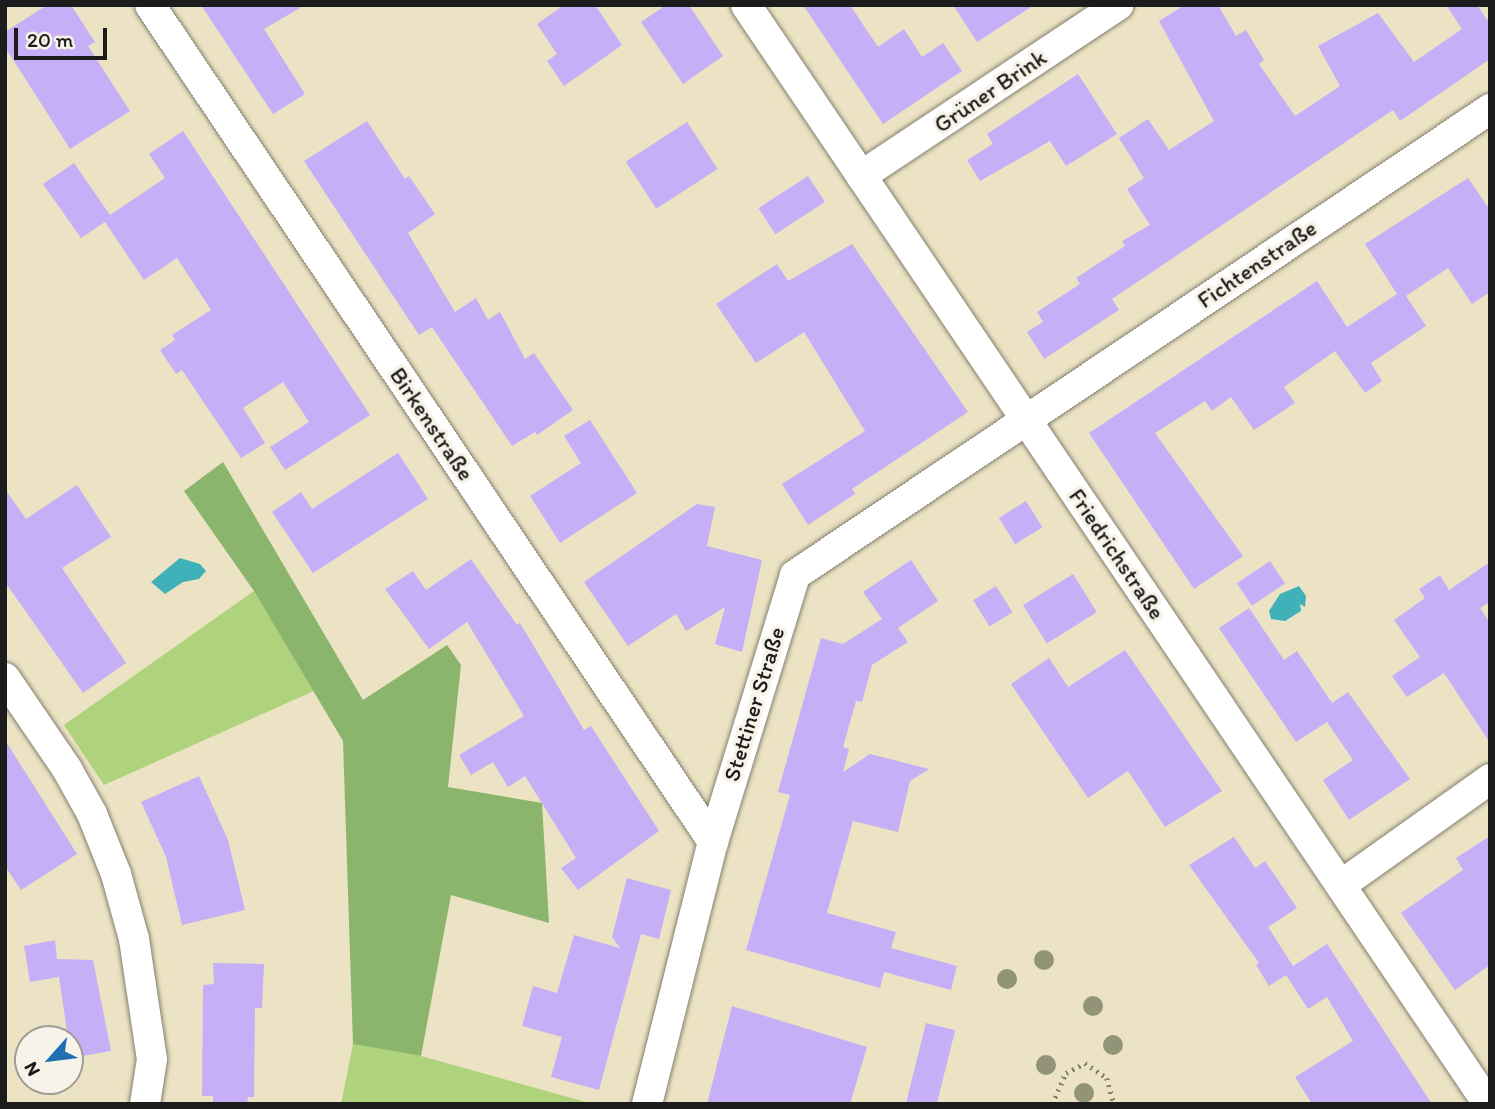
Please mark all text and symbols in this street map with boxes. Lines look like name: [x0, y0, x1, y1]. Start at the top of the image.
scale bar: [18, 14, 110, 58]
text: 20 m: [27, 27, 73, 52]
street label: Grüner Brink: [929, 43, 1051, 139]
street label: Fichtenstraße: [1192, 214, 1322, 314]
street label: Birkenstraße: [384, 362, 480, 486]
street label: Friedrichstraße: [1063, 483, 1171, 625]
street label: Stettiner Straße: [717, 624, 791, 784]
north arrow: [14, 1025, 84, 1095]
text: N: [19, 1058, 45, 1080]

